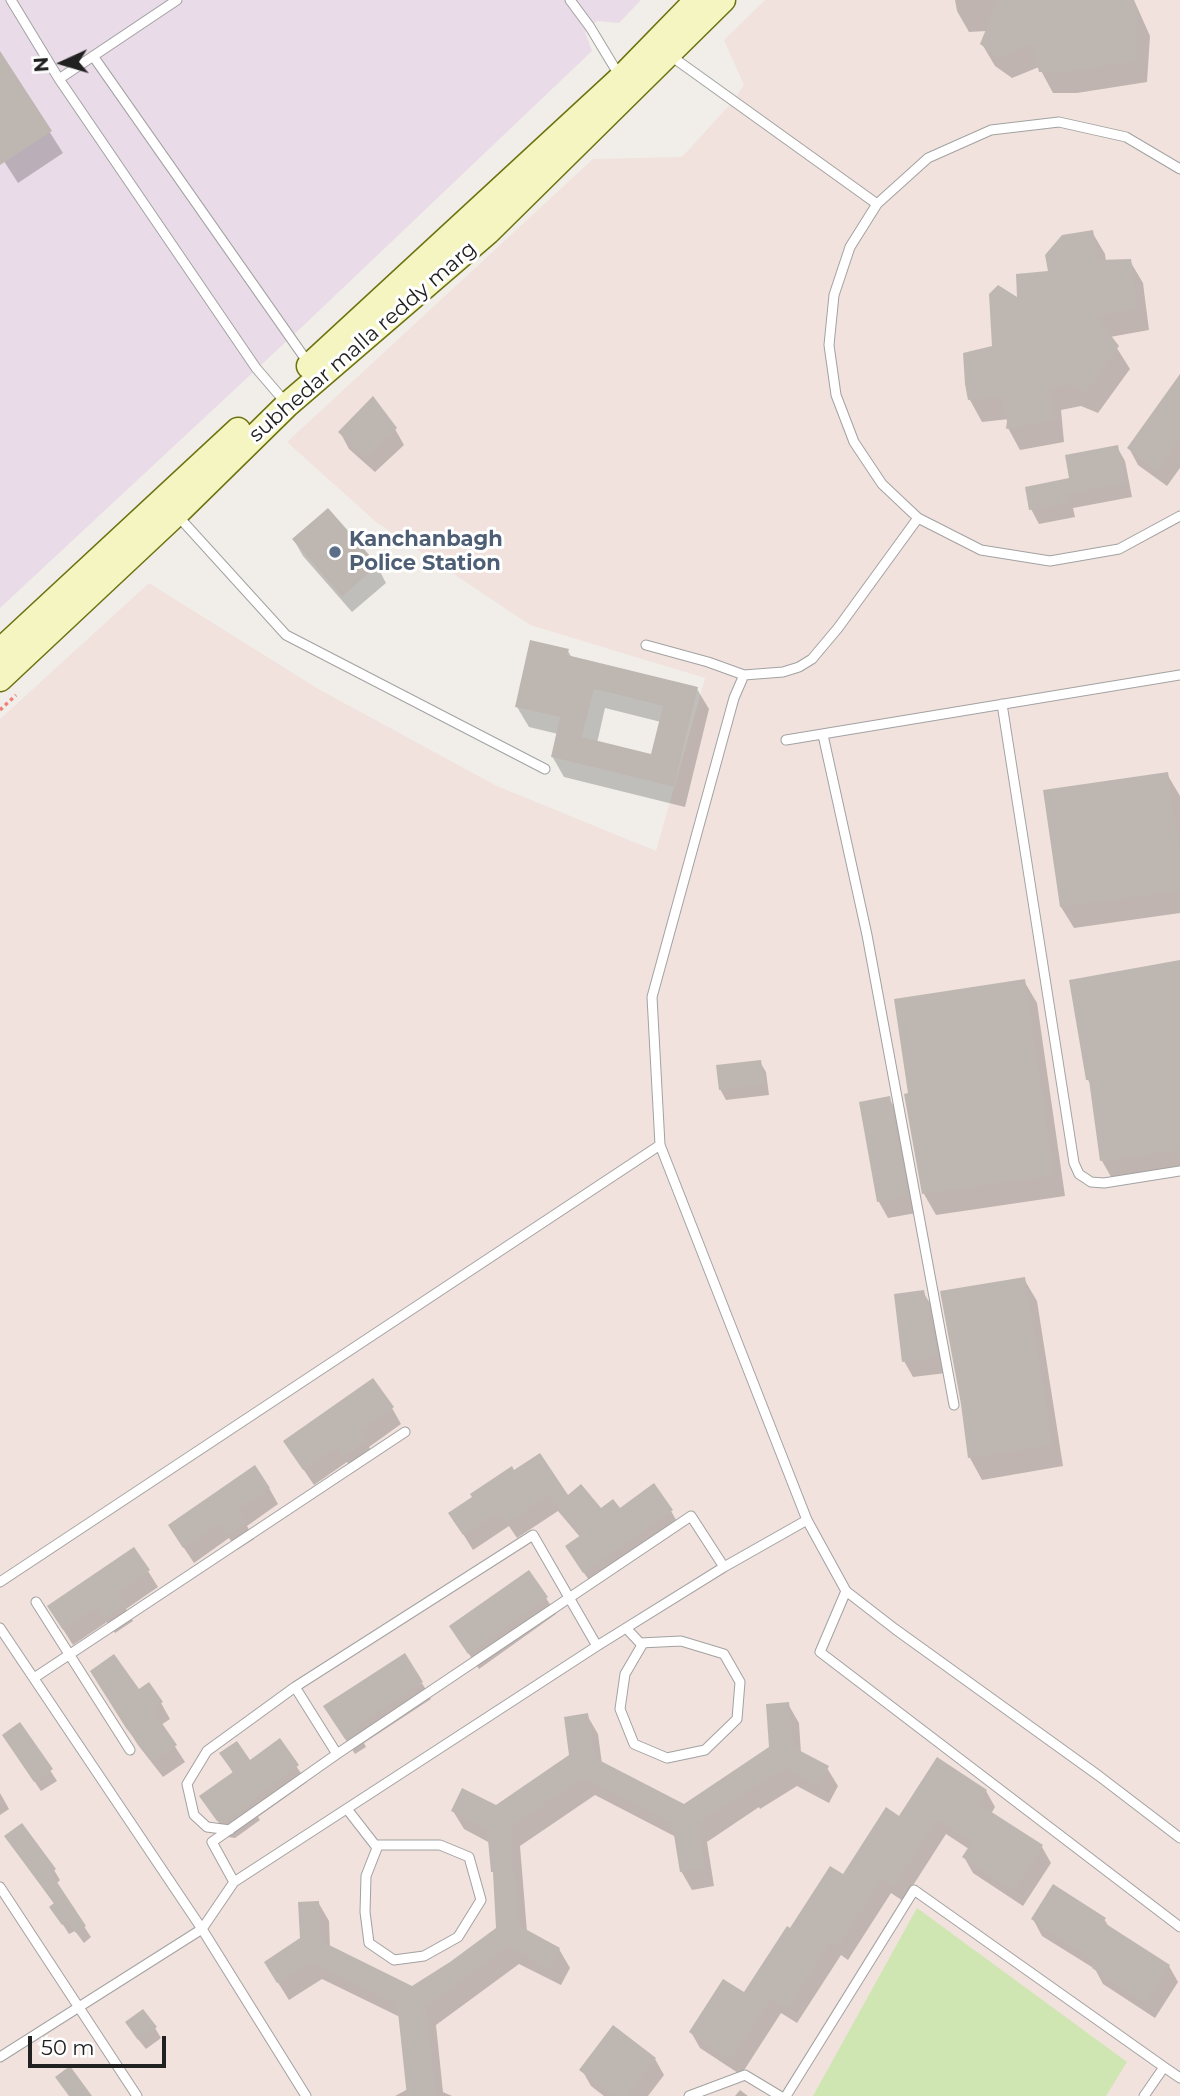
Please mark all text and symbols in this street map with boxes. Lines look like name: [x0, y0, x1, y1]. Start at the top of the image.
north arrow: [28, 28, 98, 98]
text: N: [30, 56, 54, 73]
street label: subhedar malla reddy marg: [244, 236, 482, 448]
place label: Kanchanbagh Police Station: [349, 527, 503, 577]
marker: Kanchanbagh Police Station: [327, 544, 343, 560]
scale bar: [32, 2022, 170, 2066]
text: 50 m: [41, 2035, 95, 2060]

